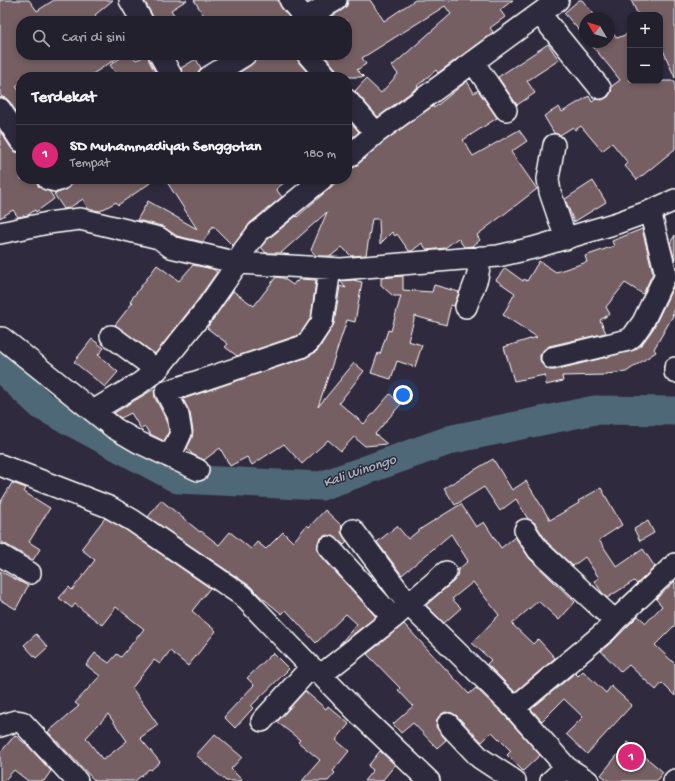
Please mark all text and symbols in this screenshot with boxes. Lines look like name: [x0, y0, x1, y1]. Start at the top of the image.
north arrow: [579, 12, 615, 48]
map controls: [627, 12, 663, 84]
button: +: [627, 12, 663, 48]
search box: [16, 16, 352, 60]
icon: search: [30, 27, 52, 49]
text: Cari di sini: [62, 29, 125, 47]
button: −: [627, 48, 663, 84]
text: Terdekat: [32, 88, 96, 108]
text: SD Muhammadiyah Senggotan: [70, 138, 261, 156]
text: 1: [42, 147, 48, 162]
text: 180 m: [304, 147, 336, 162]
text: Tempat: [70, 156, 110, 171]
your location: [393, 385, 413, 405]
water label: Kali Winongo: [321, 451, 399, 492]
pin: 1: [618, 742, 644, 772]

